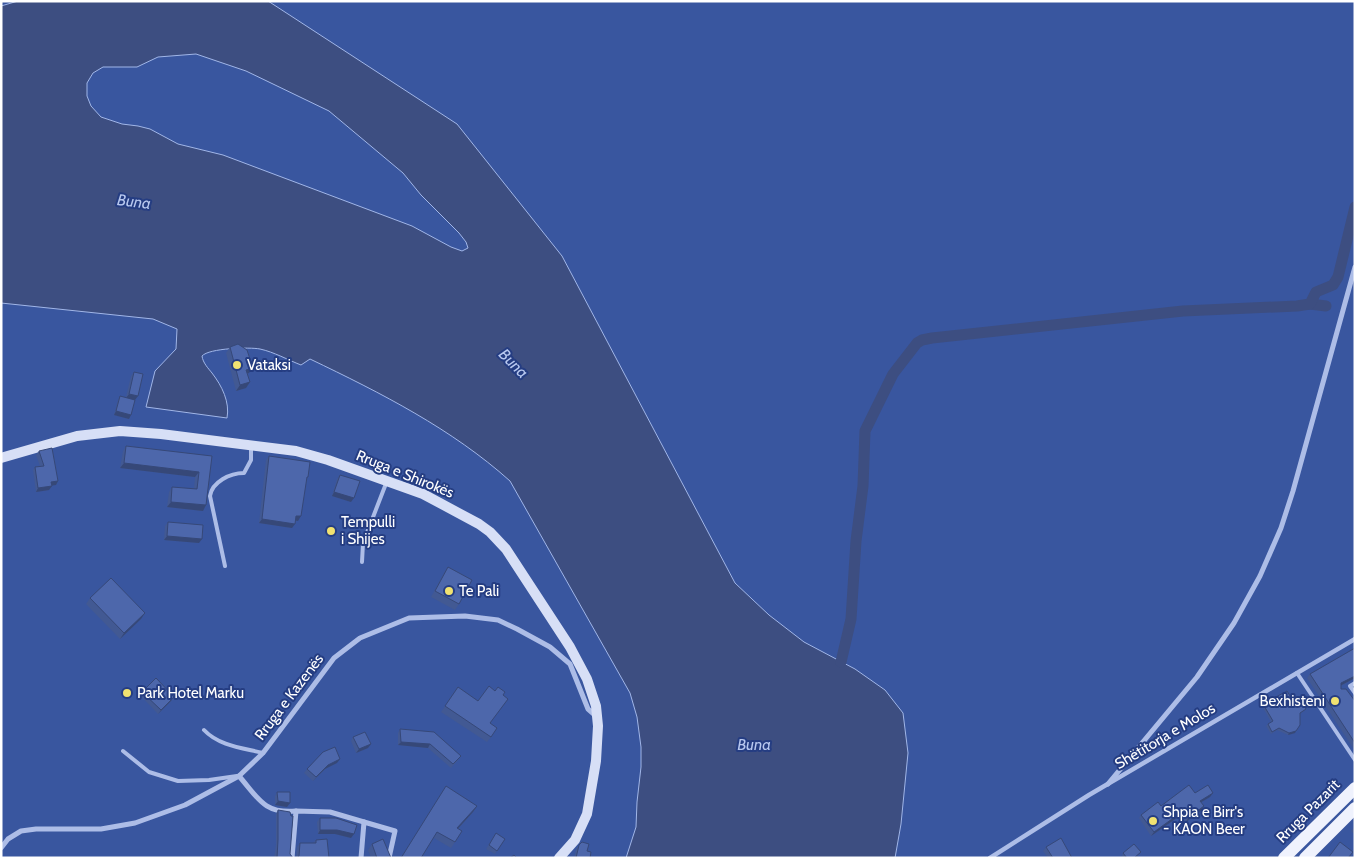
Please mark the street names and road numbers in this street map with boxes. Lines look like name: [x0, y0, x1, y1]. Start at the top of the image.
street label: Rruga e Shirokës: [354, 446, 456, 502]
street label: Rruga e Kazenës: [251, 650, 327, 744]
street label: Shëtitorja e Molos: [1112, 699, 1218, 773]
street label: Rruga Pazarit: [1273, 776, 1343, 846]

